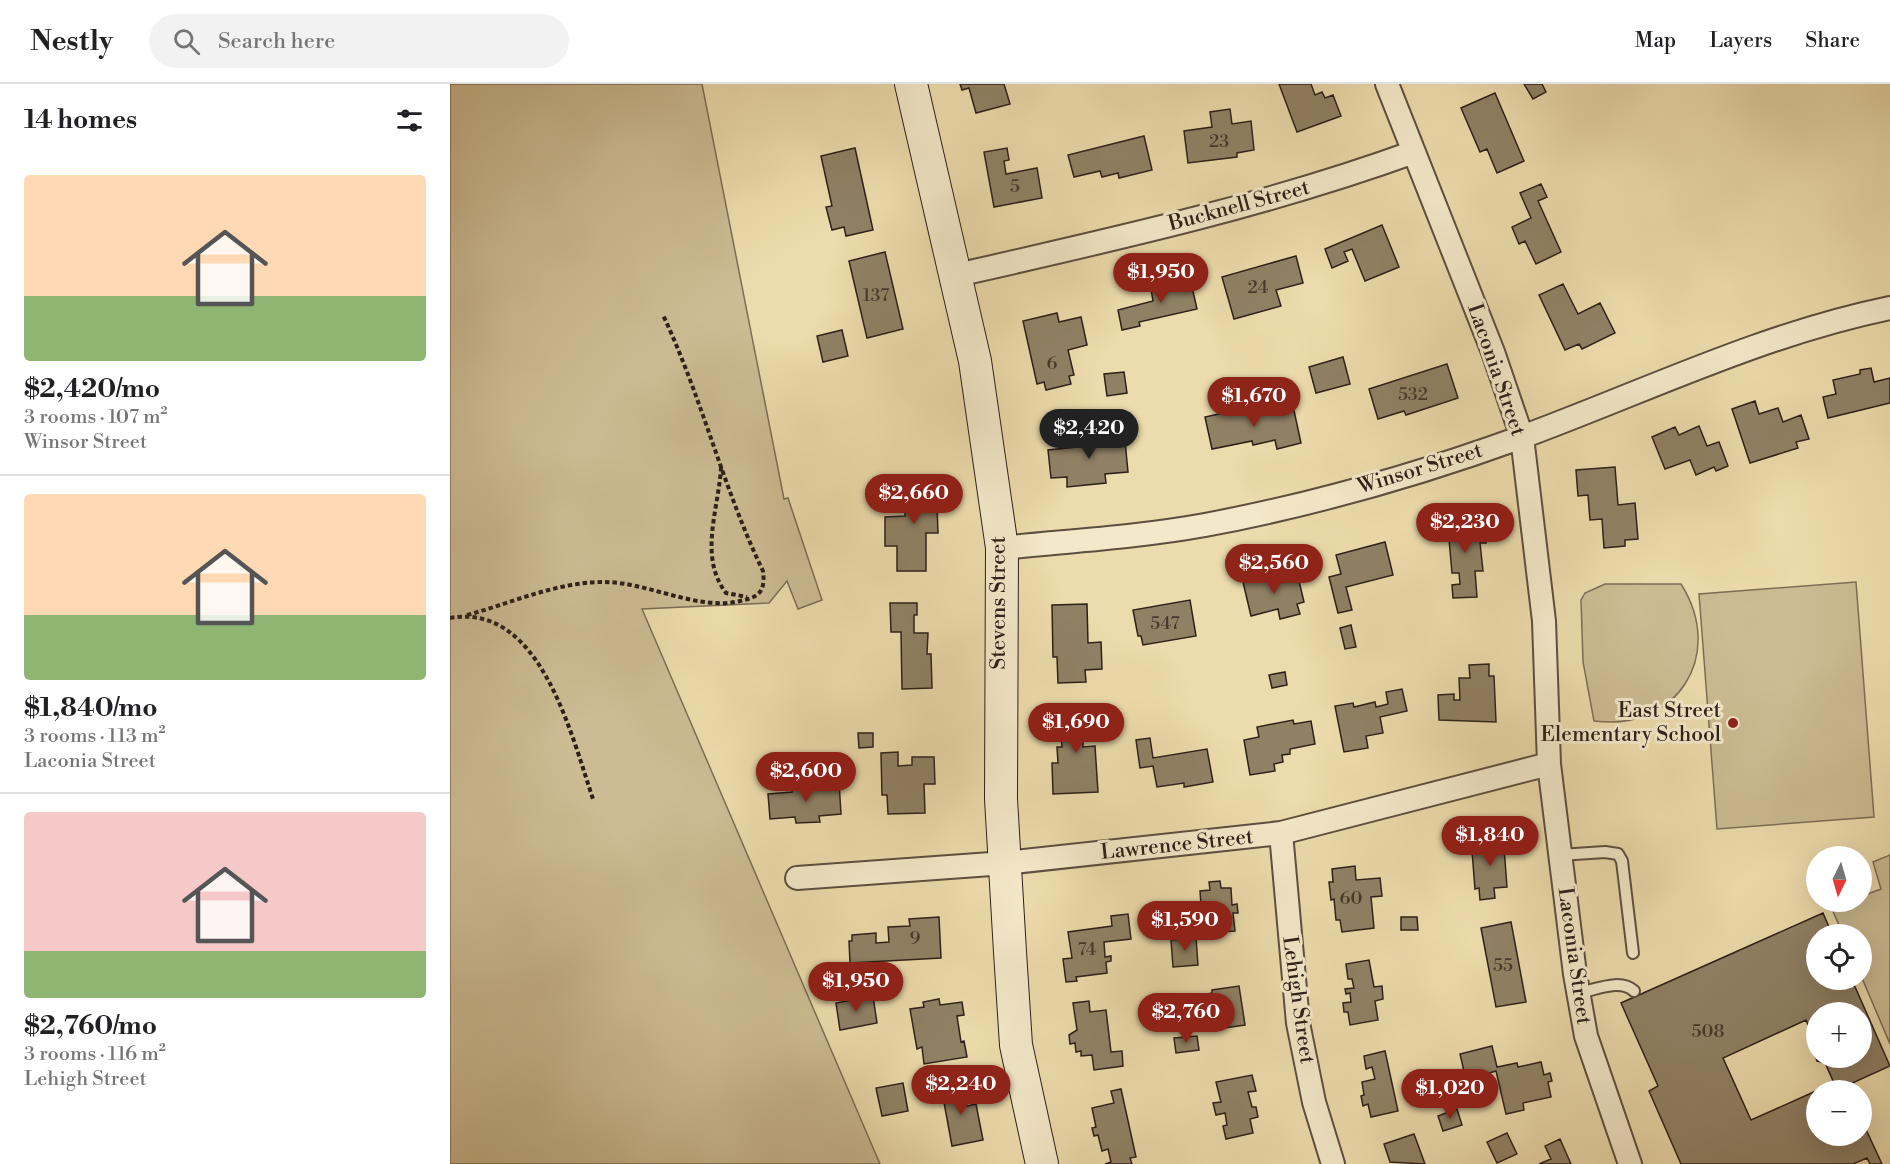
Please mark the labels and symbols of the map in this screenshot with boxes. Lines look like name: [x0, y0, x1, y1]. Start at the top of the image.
house number: 23: [1209, 130, 1229, 153]
house number: 5: [1010, 175, 1020, 198]
street label: Bucknell Street: [1165, 175, 1313, 238]
pin: $1,950: [1112, 253, 1210, 304]
house number: 24: [1247, 276, 1269, 299]
house number: 137: [863, 284, 889, 307]
street label: Laconia Street: [1461, 300, 1531, 440]
house number: 6: [1047, 352, 1058, 375]
pin: $1,670: [1205, 377, 1303, 428]
house number: 532: [1398, 383, 1428, 406]
pin: $2,420: [1040, 409, 1138, 460]
street label: Winsor Street: [1353, 438, 1486, 501]
pin: $2,660: [865, 474, 963, 525]
pin: $2,230: [1416, 503, 1514, 554]
street label: Stevens Street: [986, 536, 1012, 670]
pin: $2,560: [1225, 544, 1323, 595]
house number: 547: [1150, 612, 1180, 635]
place label: East Street Elementary School: [1541, 698, 1722, 748]
pin: $1,690: [1027, 703, 1125, 754]
marker: East Street Elementary School: [1726, 716, 1740, 730]
pin: $2,600: [757, 752, 855, 803]
pin: $1,840: [1441, 816, 1539, 867]
street label: Lawrence Street: [1099, 824, 1255, 866]
north arrow: [1806, 846, 1872, 912]
street label: Laconia Street: [1551, 886, 1597, 1027]
house number: 60: [1340, 887, 1362, 910]
pin: $1,590: [1136, 901, 1234, 952]
house number: 9: [910, 927, 921, 950]
street label: Lehigh Street: [1276, 934, 1320, 1066]
house number: 74: [1078, 938, 1097, 961]
house number: 55: [1493, 954, 1513, 977]
pin: $1,950: [807, 962, 905, 1013]
pin: $2,760: [1137, 993, 1235, 1044]
house number: 508: [1692, 1020, 1724, 1043]
pin: $2,240: [912, 1065, 1010, 1116]
pin: $1,020: [1401, 1069, 1499, 1120]

